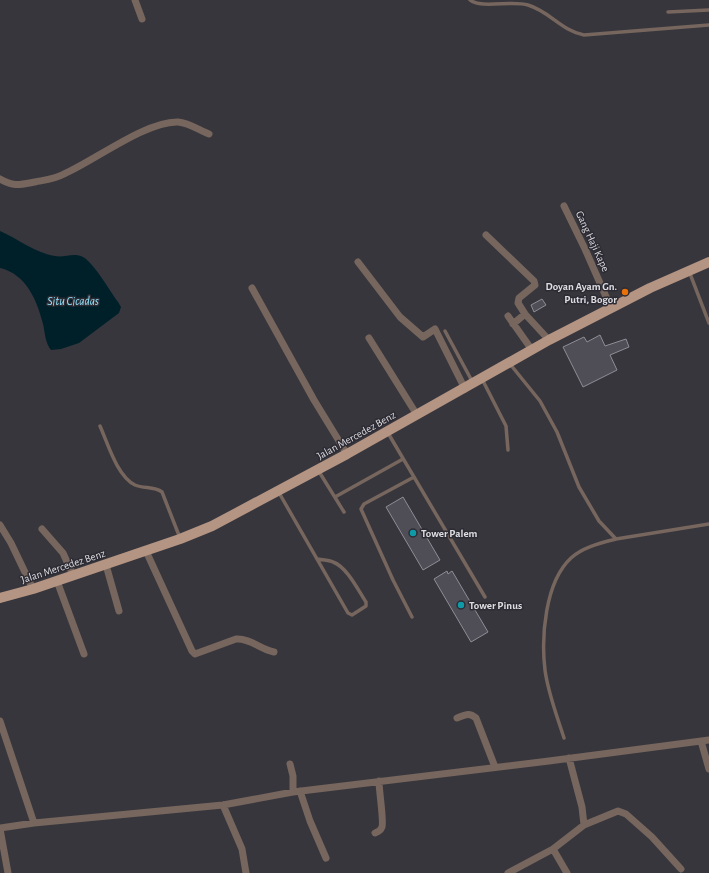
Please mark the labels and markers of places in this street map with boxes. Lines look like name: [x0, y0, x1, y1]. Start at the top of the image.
place label: Doyan Ayam Gn. Putri, Bogor: [545, 281, 617, 305]
marker: Doyan Ayam Gn. Putri, Bogor: [620, 287, 630, 297]
marker: Tower Palem: [408, 528, 418, 538]
place label: Tower Palem: [421, 528, 478, 539]
marker: Tower Pinus: [456, 600, 466, 610]
place label: Tower Pinus: [469, 600, 522, 611]

